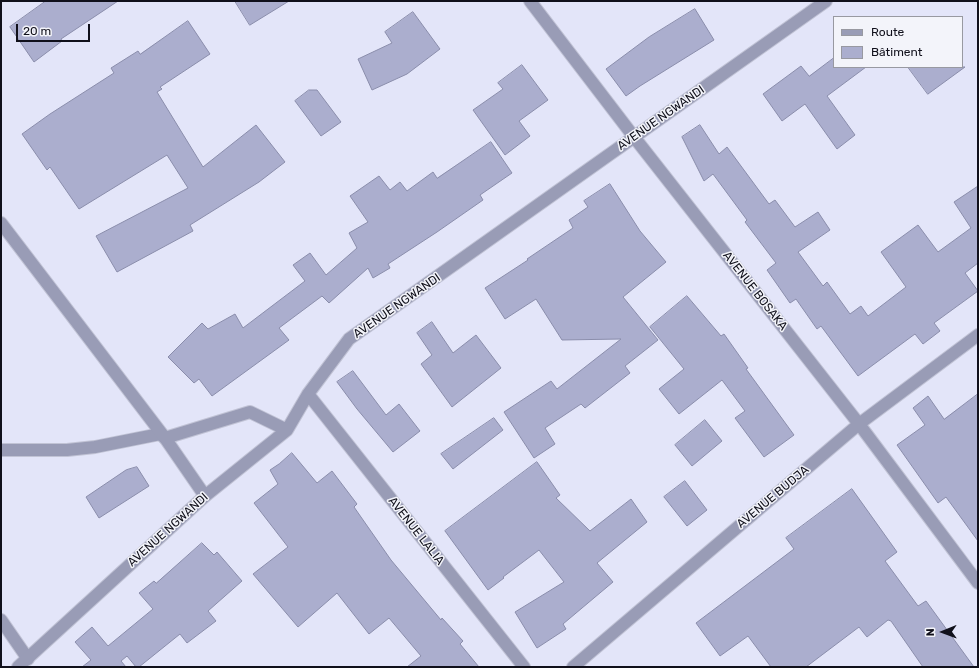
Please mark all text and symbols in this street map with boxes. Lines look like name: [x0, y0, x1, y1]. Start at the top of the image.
scale bar: [18, 16, 92, 42]
legend: [833, 16, 963, 68]
text: 20 m: [23, 24, 51, 38]
text: Route: [871, 25, 904, 39]
text: Bâtiment: [871, 45, 922, 59]
street label: AVENUE NGWANDI: [615, 83, 707, 153]
street label: AVENUE BOSAKA: [720, 249, 790, 333]
street label: AVENUE NGWANDI: [351, 271, 443, 341]
street label: AVENUE BUDJA: [734, 463, 812, 531]
street label: AVENUE NGWANDI: [125, 490, 211, 570]
street label: AVENUE LALIA: [385, 494, 447, 568]
north arrow: [923, 612, 963, 652]
text: N: [924, 628, 937, 636]

